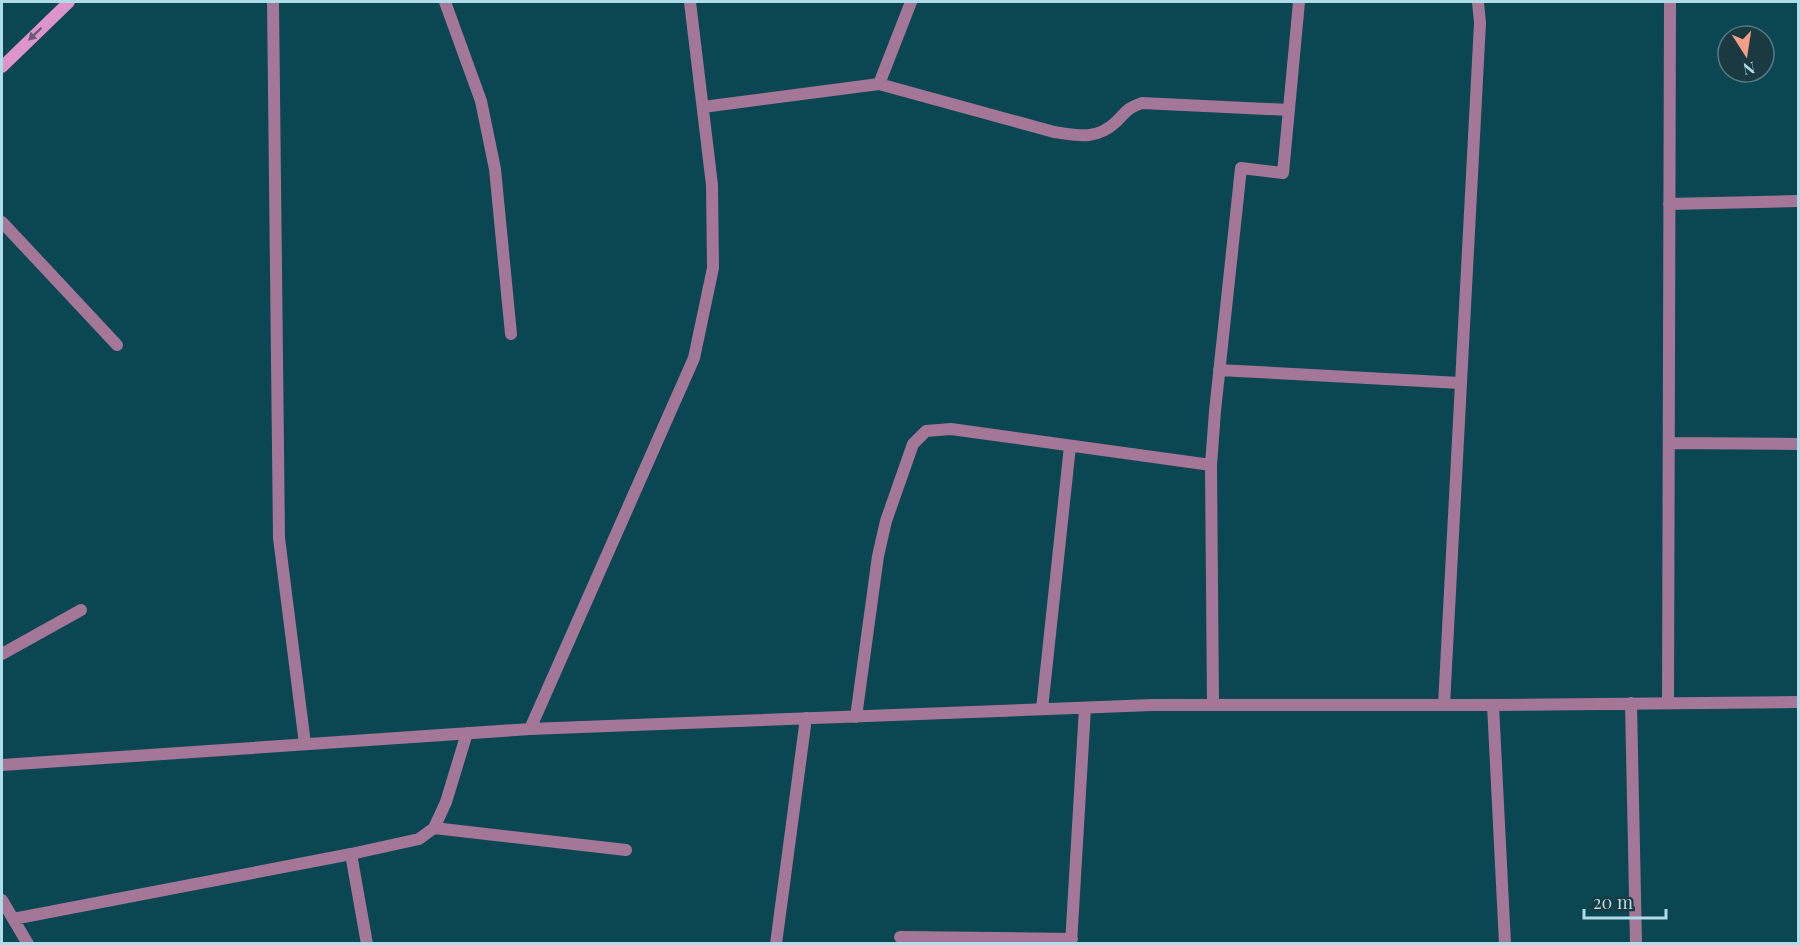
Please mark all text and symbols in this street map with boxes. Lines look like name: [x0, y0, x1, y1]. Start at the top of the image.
north arrow: [1716, 24, 1776, 84]
one-way arrow: [29, 27, 43, 41]
text: N: [1741, 58, 1757, 81]
scale bar: [1584, 882, 1666, 920]
text: 20 m: [1593, 890, 1633, 914]

